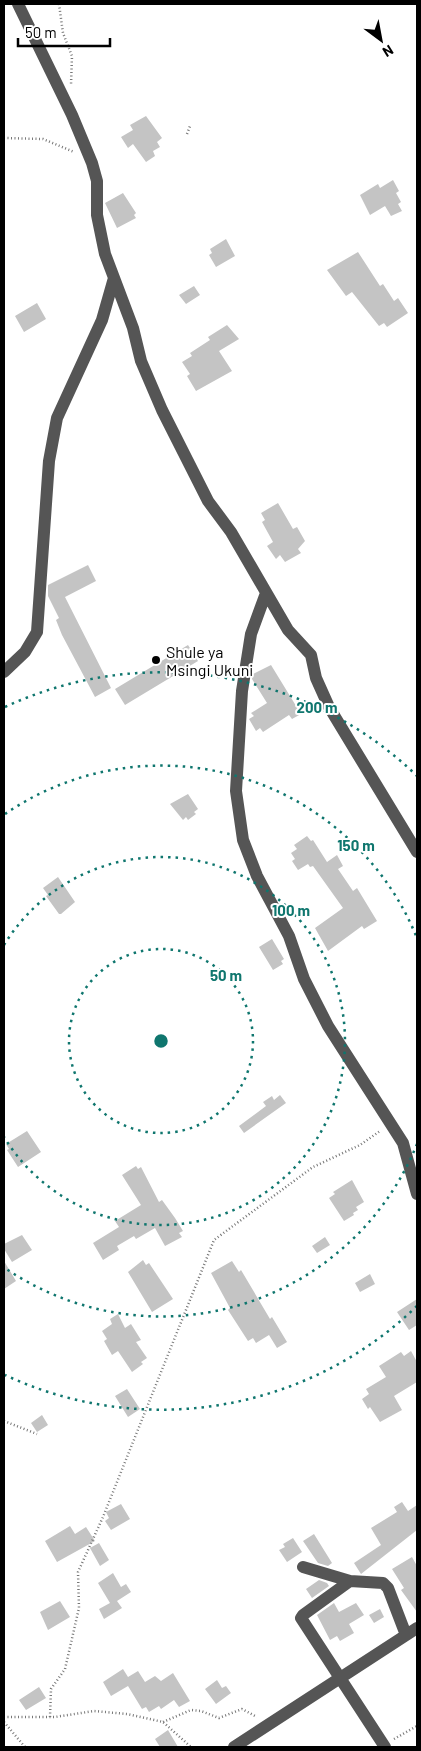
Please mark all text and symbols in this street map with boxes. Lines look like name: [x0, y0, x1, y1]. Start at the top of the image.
scale bar: [18, 15, 110, 47]
north arrow: [356, 15, 406, 65]
text: 50 m: [25, 23, 57, 41]
text: N: [380, 42, 397, 61]
place label: Shule ya Msingi Ukuni: [166, 642, 253, 679]
marker: Shule ya Msingi Ukuni: [150, 654, 162, 666]
text: 200 m: [296, 698, 338, 716]
text: 150 m: [337, 836, 375, 854]
text: 100 m: [272, 901, 310, 919]
text: 50 m: [210, 966, 242, 984]
centre of rings: [152, 1032, 170, 1050]

